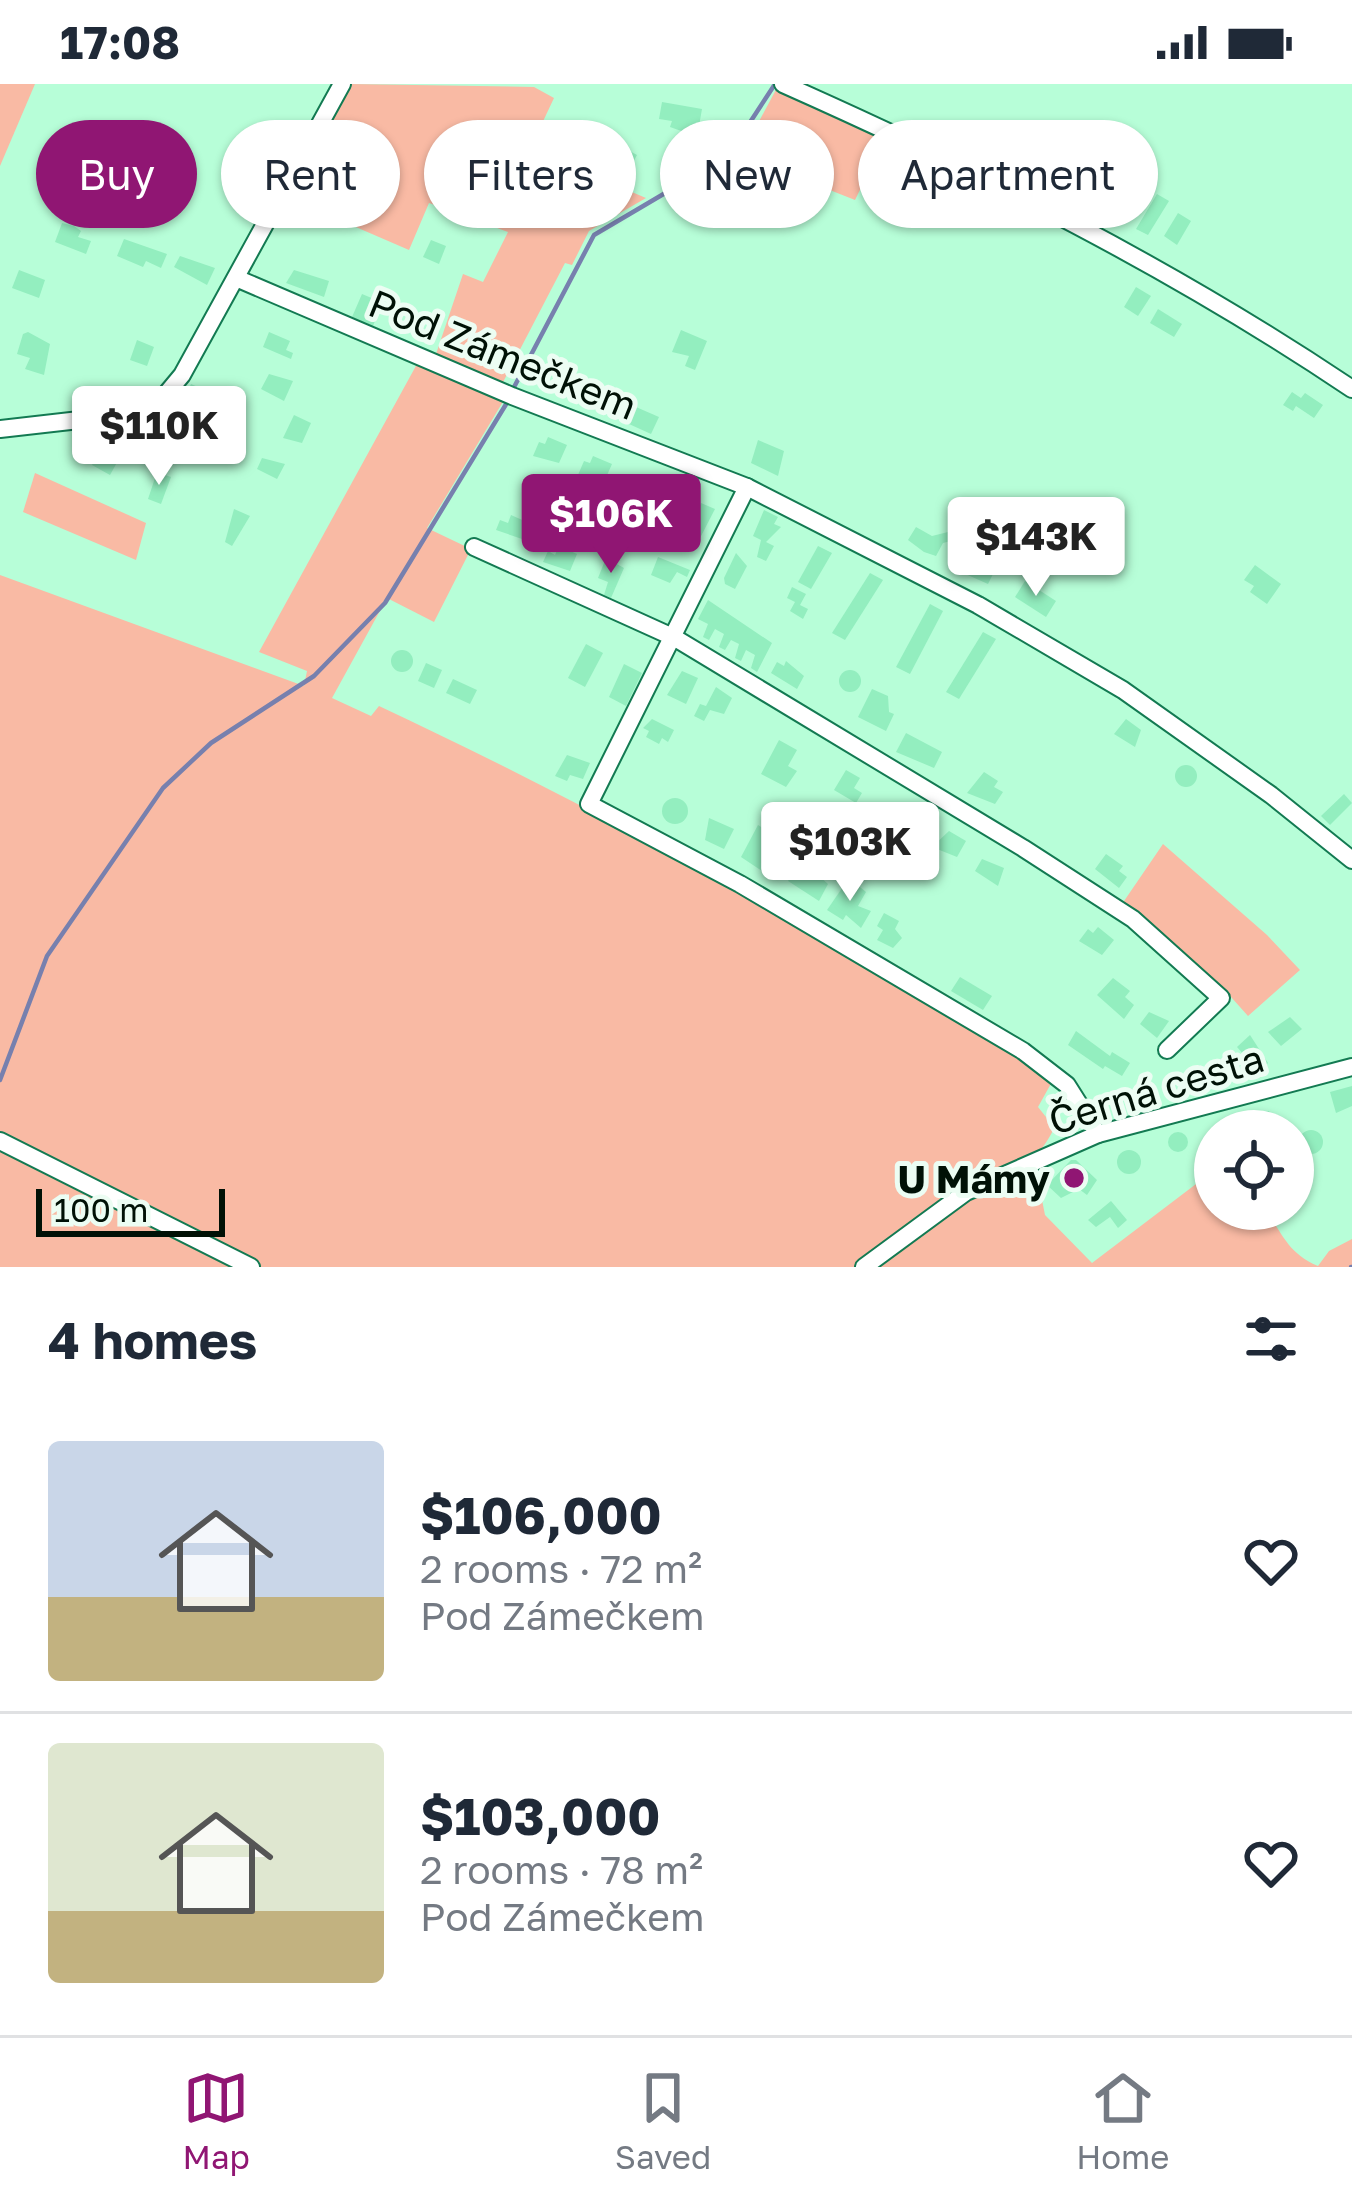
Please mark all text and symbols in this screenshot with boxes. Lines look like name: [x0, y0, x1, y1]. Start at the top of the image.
text: 17:08: [60, 15, 180, 69]
chip: Buy: [36, 120, 197, 228]
chip: Rent: [221, 120, 400, 228]
chip: Filters: [424, 120, 636, 228]
chip: New: [660, 120, 834, 228]
chip: Apartment: [858, 120, 1158, 228]
street label: Pod Zámečkem: [362, 279, 644, 429]
pin: $110K: [75, 386, 243, 488]
text: $110K: [99, 401, 219, 448]
pin: $106K: [527, 474, 695, 576]
text: $106K: [549, 489, 673, 536]
pin: $143K: [952, 497, 1120, 599]
text: $143K: [975, 512, 1097, 559]
pin: $103K: [766, 802, 934, 904]
text: $103K: [788, 817, 912, 864]
street label: Černá cesta: [1043, 1034, 1269, 1144]
map controls: [1194, 1110, 1314, 1230]
button: locate: [1194, 1110, 1314, 1230]
place label: U Mámy: [898, 1155, 1051, 1202]
marker: U Mámy: [1061, 1165, 1087, 1191]
scale bar: [36, 1183, 225, 1236]
text: 100 m: [54, 1190, 148, 1229]
icon: filters: [1238, 1306, 1304, 1372]
text: 4 homes: [48, 1309, 257, 1370]
text: $106,000: [420, 1484, 662, 1545]
icon: home: [144, 1489, 288, 1633]
icon: heart: [1238, 1528, 1304, 1594]
text: 2 rooms · 72 m²: [420, 1545, 702, 1592]
text: Pod Zámečkem: [420, 1592, 705, 1639]
text: $103,000: [420, 1785, 660, 1846]
icon: home: [144, 1791, 288, 1935]
icon: heart: [1238, 1830, 1304, 1896]
text: 2 rooms · 78 m²: [420, 1846, 703, 1893]
text: Pod Zámečkem: [420, 1893, 705, 1940]
tab: Map: [183, 2065, 250, 2176]
tab: Saved: [615, 2065, 711, 2176]
tab: Home: [1076, 2065, 1169, 2176]

